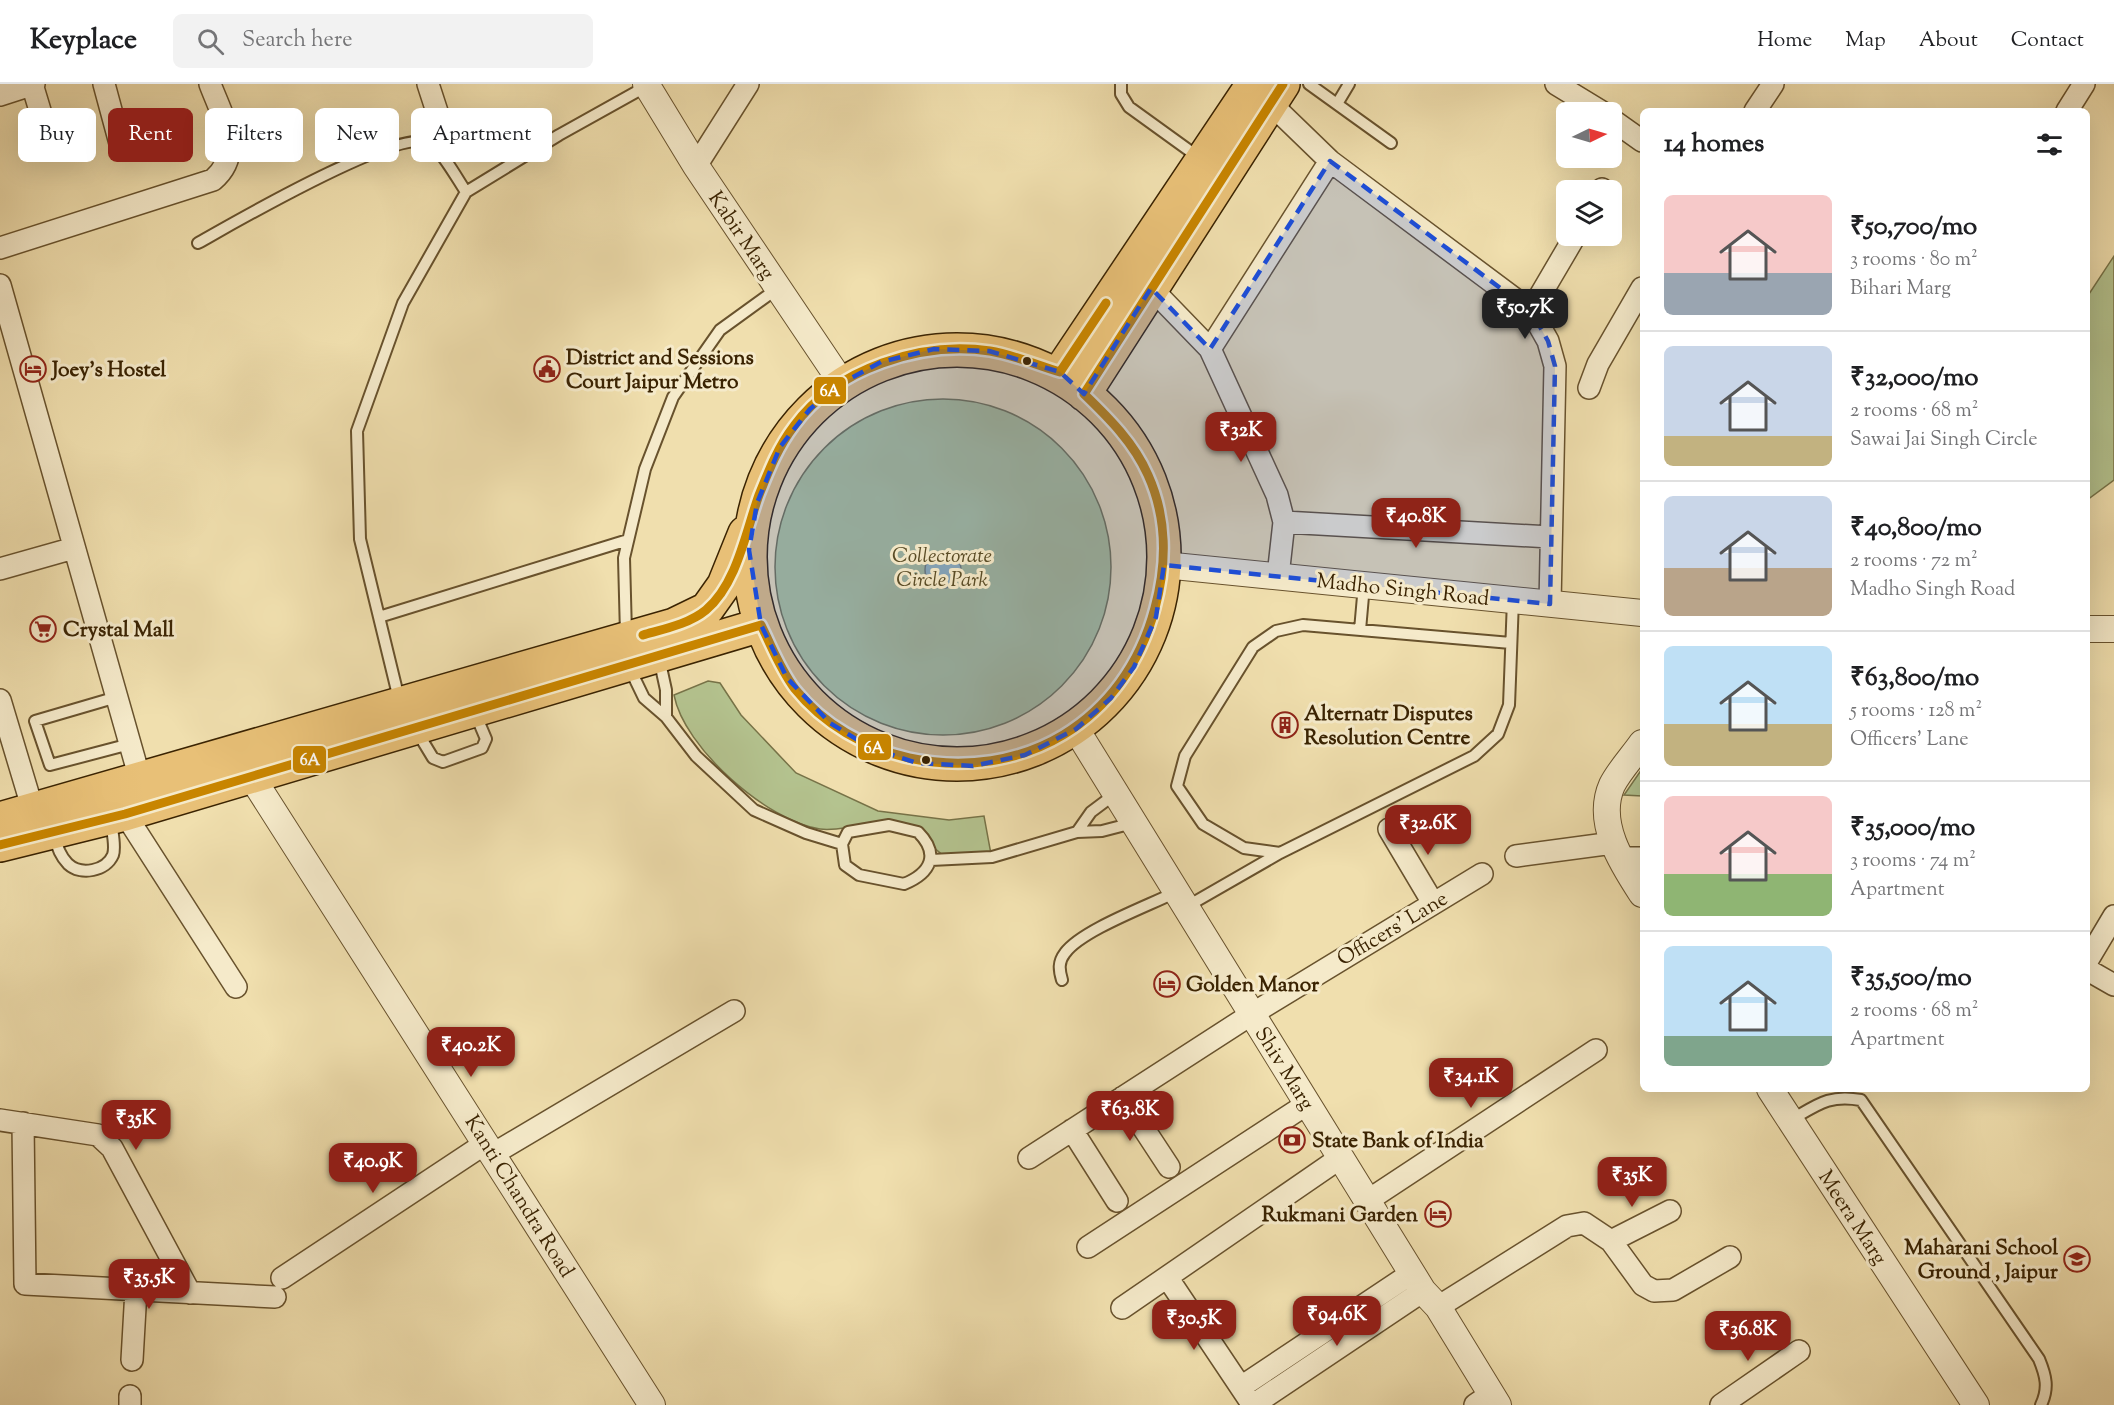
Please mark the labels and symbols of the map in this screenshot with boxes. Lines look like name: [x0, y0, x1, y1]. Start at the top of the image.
north arrow: [1556, 102, 1622, 168]
street label: Kabir Marg: [700, 186, 781, 286]
pin: ₹50.7K: [1476, 289, 1574, 340]
place label: District and Sessions Court Jaipur Metro: [566, 344, 754, 398]
hotel icon: Joey's Hostel: [18, 354, 48, 384]
public building icon: District and Sessions Court Jaipur Metro: [532, 354, 562, 384]
unlabelled marker: [1021, 355, 1033, 367]
place label: Joey's Hostel: [50, 356, 166, 386]
line badge: 6A: [813, 376, 847, 405]
text: 6A: [820, 381, 840, 404]
pin: ₹32K: [1205, 412, 1277, 463]
pin: ₹40.8K: [1367, 498, 1465, 549]
park label: Collectorate Circle Park: [892, 542, 992, 596]
street label: Madho Singh Road: [1315, 567, 1491, 615]
supermarket icon: Crystal Mall: [28, 614, 58, 644]
place label: Crystal Mall: [63, 616, 174, 646]
place label: Alternatr Disputes Resolution Centre: [1304, 700, 1473, 754]
building icon: Alternatr Disputes Resolution Centre: [1270, 710, 1300, 740]
line badge: 6A: [857, 733, 892, 761]
text: 6A: [864, 738, 884, 761]
line badge: 6A: [292, 745, 327, 774]
text: 6A: [300, 750, 320, 773]
unlabelled marker: [920, 754, 932, 766]
pin: ₹32.6K: [1379, 805, 1477, 856]
street label: Officers' Lane: [1332, 885, 1454, 975]
hotel icon: Golden Manor: [1152, 969, 1182, 999]
place label: Golden Manor: [1186, 971, 1319, 1001]
street label: Shiv Marg: [1246, 1022, 1321, 1116]
pin: ₹40.2K: [422, 1027, 520, 1078]
pin: ₹34.1K: [1422, 1058, 1520, 1109]
pin: ₹63.8K: [1081, 1091, 1179, 1142]
pin: ₹35K: [100, 1100, 172, 1151]
street label: Kanti Chandra Road: [456, 1110, 581, 1284]
bank icon: State Bank of India: [1277, 1125, 1307, 1155]
place label: State Bank of India: [1312, 1127, 1484, 1157]
pin: ₹40.9K: [324, 1143, 422, 1194]
pin: ₹35K: [1596, 1157, 1668, 1208]
street label: Meera Marg: [1809, 1165, 1893, 1271]
hotel icon: Rukmani Garden: [1423, 1199, 1453, 1229]
place label: Rukmani Garden: [1262, 1201, 1419, 1231]
place label: Maharani School Ground , Jaipur: [1904, 1234, 2058, 1288]
school or university icon: Maharani School Ground , Jaipur: [2062, 1244, 2092, 1274]
pin: ₹35.5K: [100, 1259, 198, 1310]
pin: ₹94.6K: [1288, 1296, 1386, 1347]
pin: ₹30.5K: [1145, 1300, 1243, 1351]
pin: ₹36.8K: [1699, 1311, 1797, 1362]

